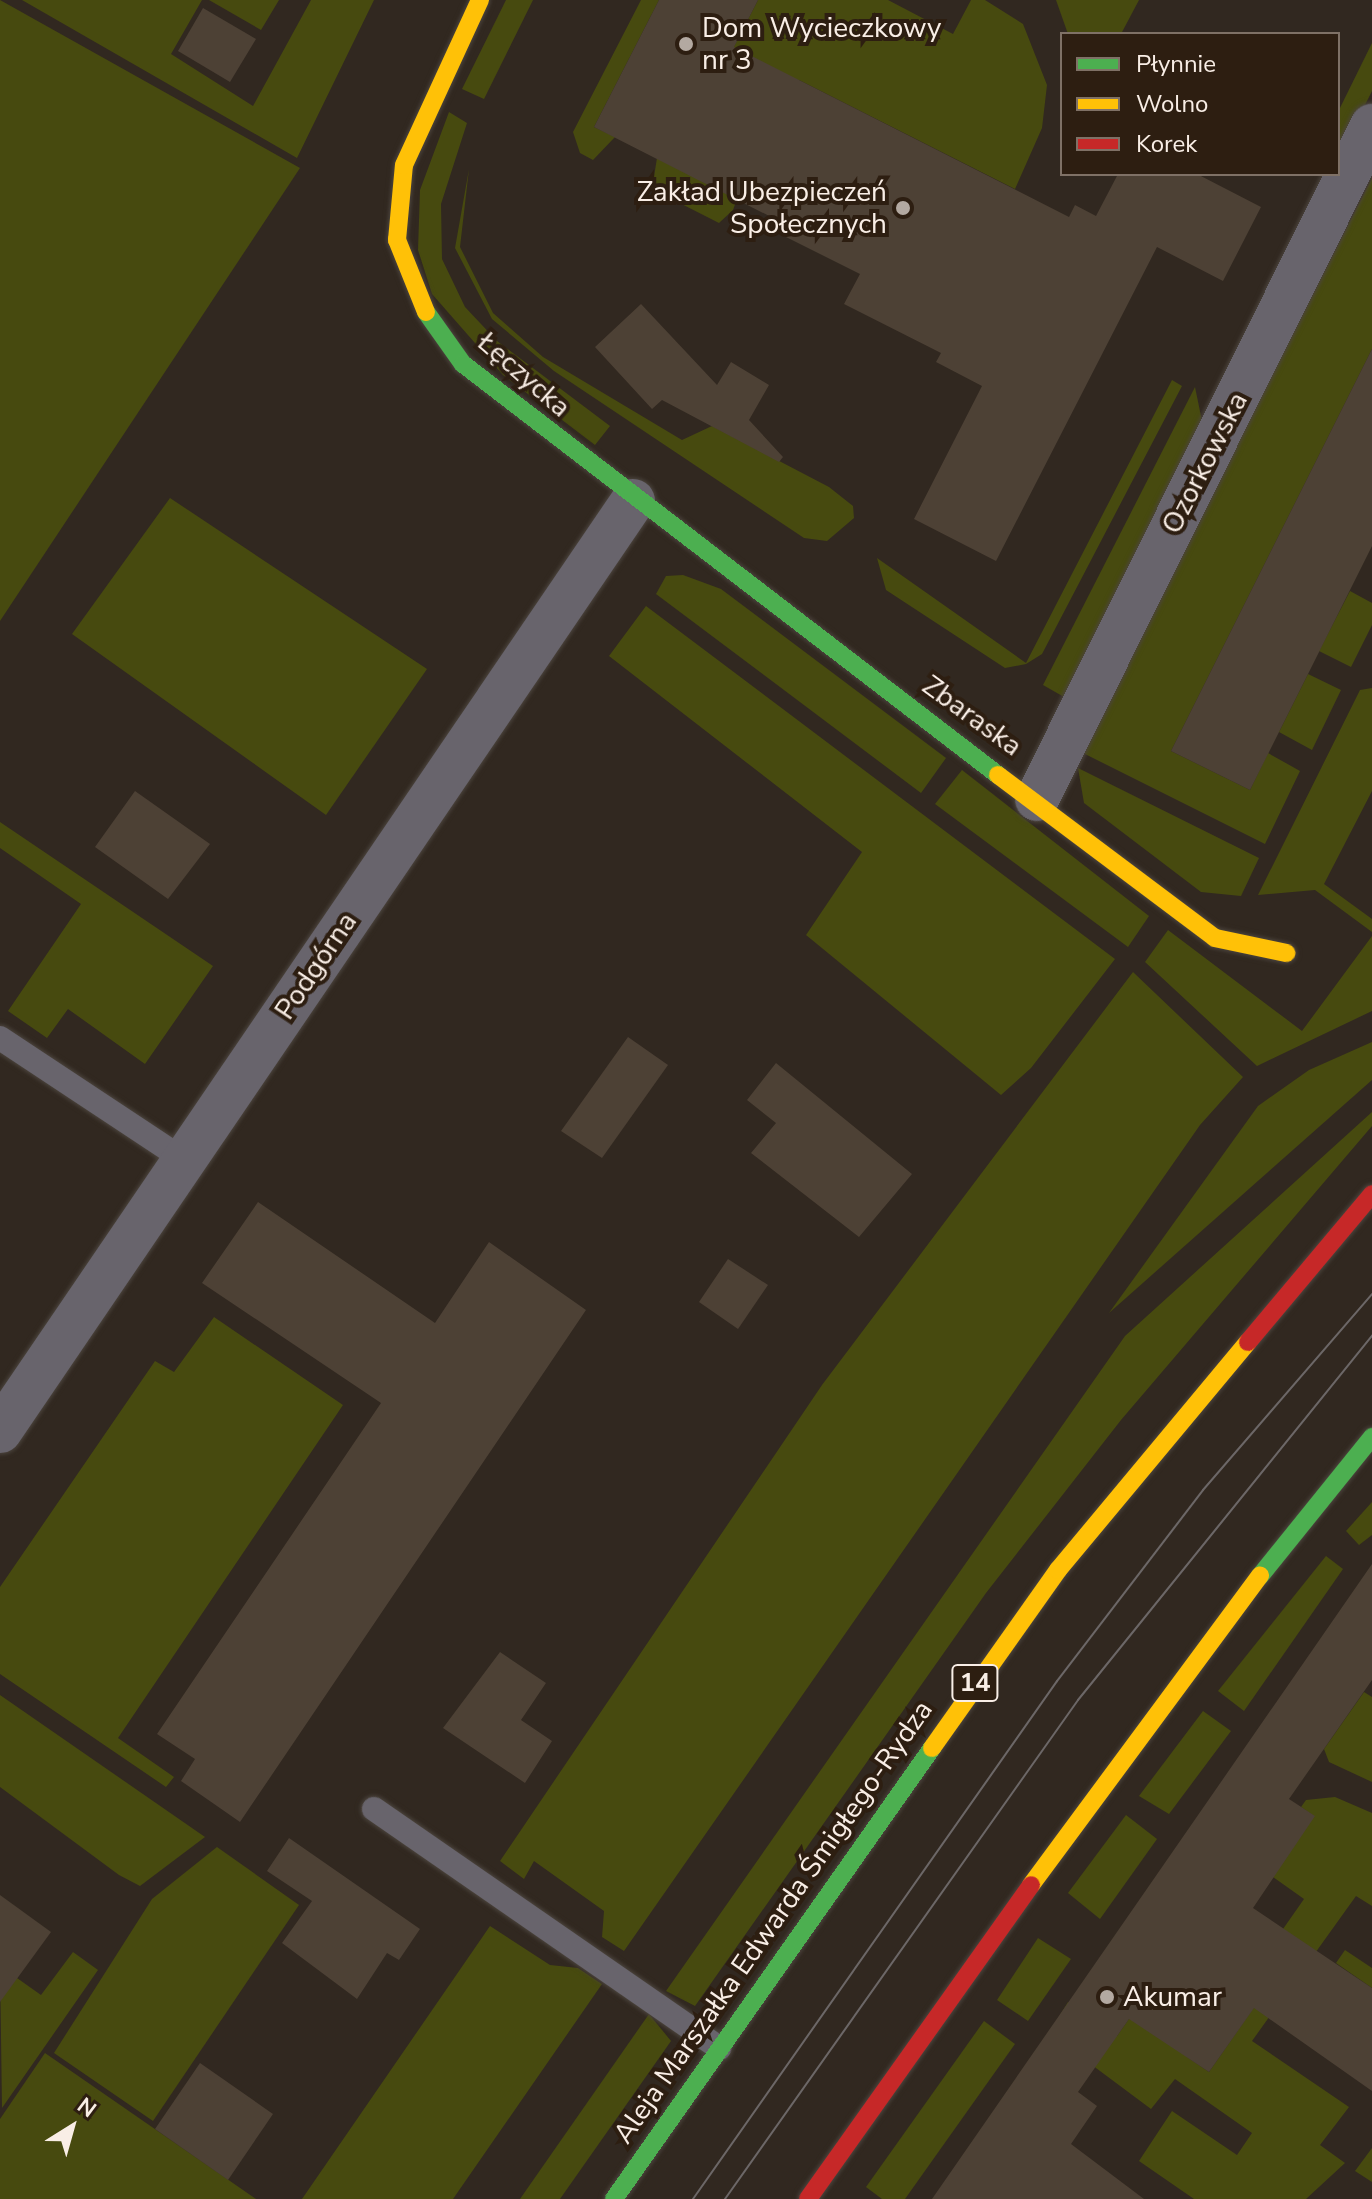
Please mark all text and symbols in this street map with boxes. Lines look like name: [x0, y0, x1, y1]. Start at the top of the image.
place label: Dom Wycieczkowy nr 3: [702, 11, 942, 77]
legend: [1060, 32, 1340, 176]
marker: Dom Wycieczkowy nr 3: [677, 35, 695, 53]
text: Płynnie: [1136, 48, 1216, 80]
text: Wolno: [1136, 88, 1208, 120]
text: Korek: [1136, 128, 1197, 160]
place label: Zakład Ubezpieczeń Społecznych: [637, 175, 887, 241]
marker: Zakład Ubezpieczeń Społecznych: [894, 199, 912, 217]
street label: Łęczycka: [471, 326, 577, 424]
street label: Ozorkowska: [1155, 387, 1255, 539]
street label: Zbaraska: [916, 669, 1028, 763]
street label: Podgórna: [268, 906, 364, 1026]
road number: 14: [951, 1661, 999, 1705]
street label: Aleja Marszałka Edwarda Śmigłego-Rydza: [606, 1694, 940, 2150]
place label: Akumar: [1123, 1980, 1222, 2014]
marker: Akumar: [1098, 1988, 1116, 2006]
north arrow: [32, 2087, 112, 2167]
text: N: [71, 2091, 102, 2125]

